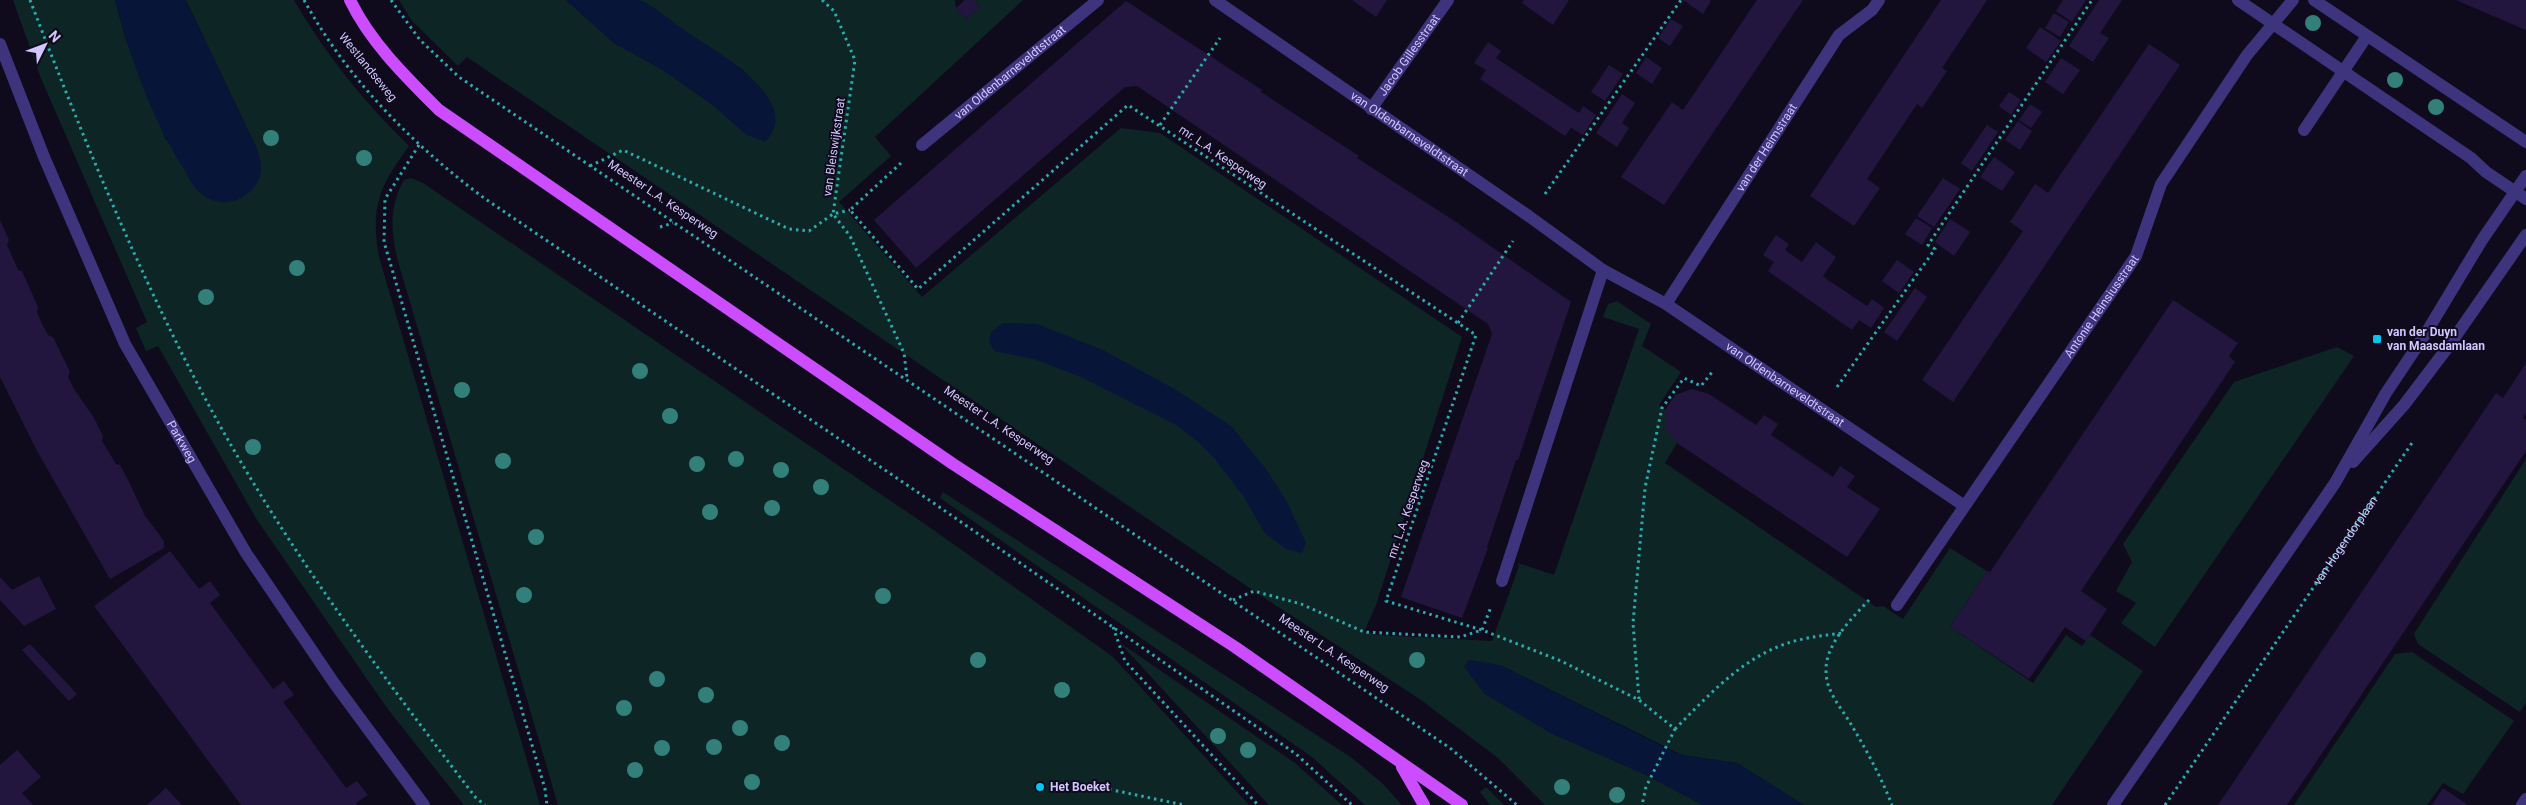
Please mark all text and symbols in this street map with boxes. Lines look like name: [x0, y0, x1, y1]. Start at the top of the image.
street label: Jacob Gillesstraat: [1376, 12, 1443, 99]
north arrow: [20, 20, 70, 70]
street label: van Oldenbarneveldtstraat: [952, 23, 1068, 122]
text: N: [45, 27, 64, 45]
street label: Westlandseweg: [336, 30, 400, 104]
street label: van Oldenbarneveldtstraat: [1348, 88, 1471, 179]
street label: van Bleiswijkstraat: [820, 97, 848, 197]
street label: van der Heimstraat: [1733, 101, 1800, 194]
street label: mr. L.A. Kesperweg: [1176, 122, 1270, 192]
street label: Meester L.A. Kesperweg: [605, 157, 721, 241]
street label: Antonie Heinsiusstraat: [2061, 252, 2142, 360]
place label: van der Duyn van Maasdamlaan: [2387, 325, 2485, 353]
marker: van der Duyn van Maasdamlaan: [2371, 333, 2383, 345]
street label: van Oldenbarneveldtstraat: [1723, 340, 1847, 430]
street label: Meester L.A. Kesperweg: [941, 383, 1057, 467]
street label: Parkweg: [164, 418, 199, 465]
street label: mr. L.A. Kesperweg: [1385, 458, 1431, 560]
street label: van Hogendorplaan: [2310, 494, 2380, 588]
street label: Meester L.A. Kesperweg: [1276, 611, 1392, 695]
place label: Het Boeket: [1050, 780, 1110, 794]
marker: Het Boeket: [1034, 781, 1046, 793]

